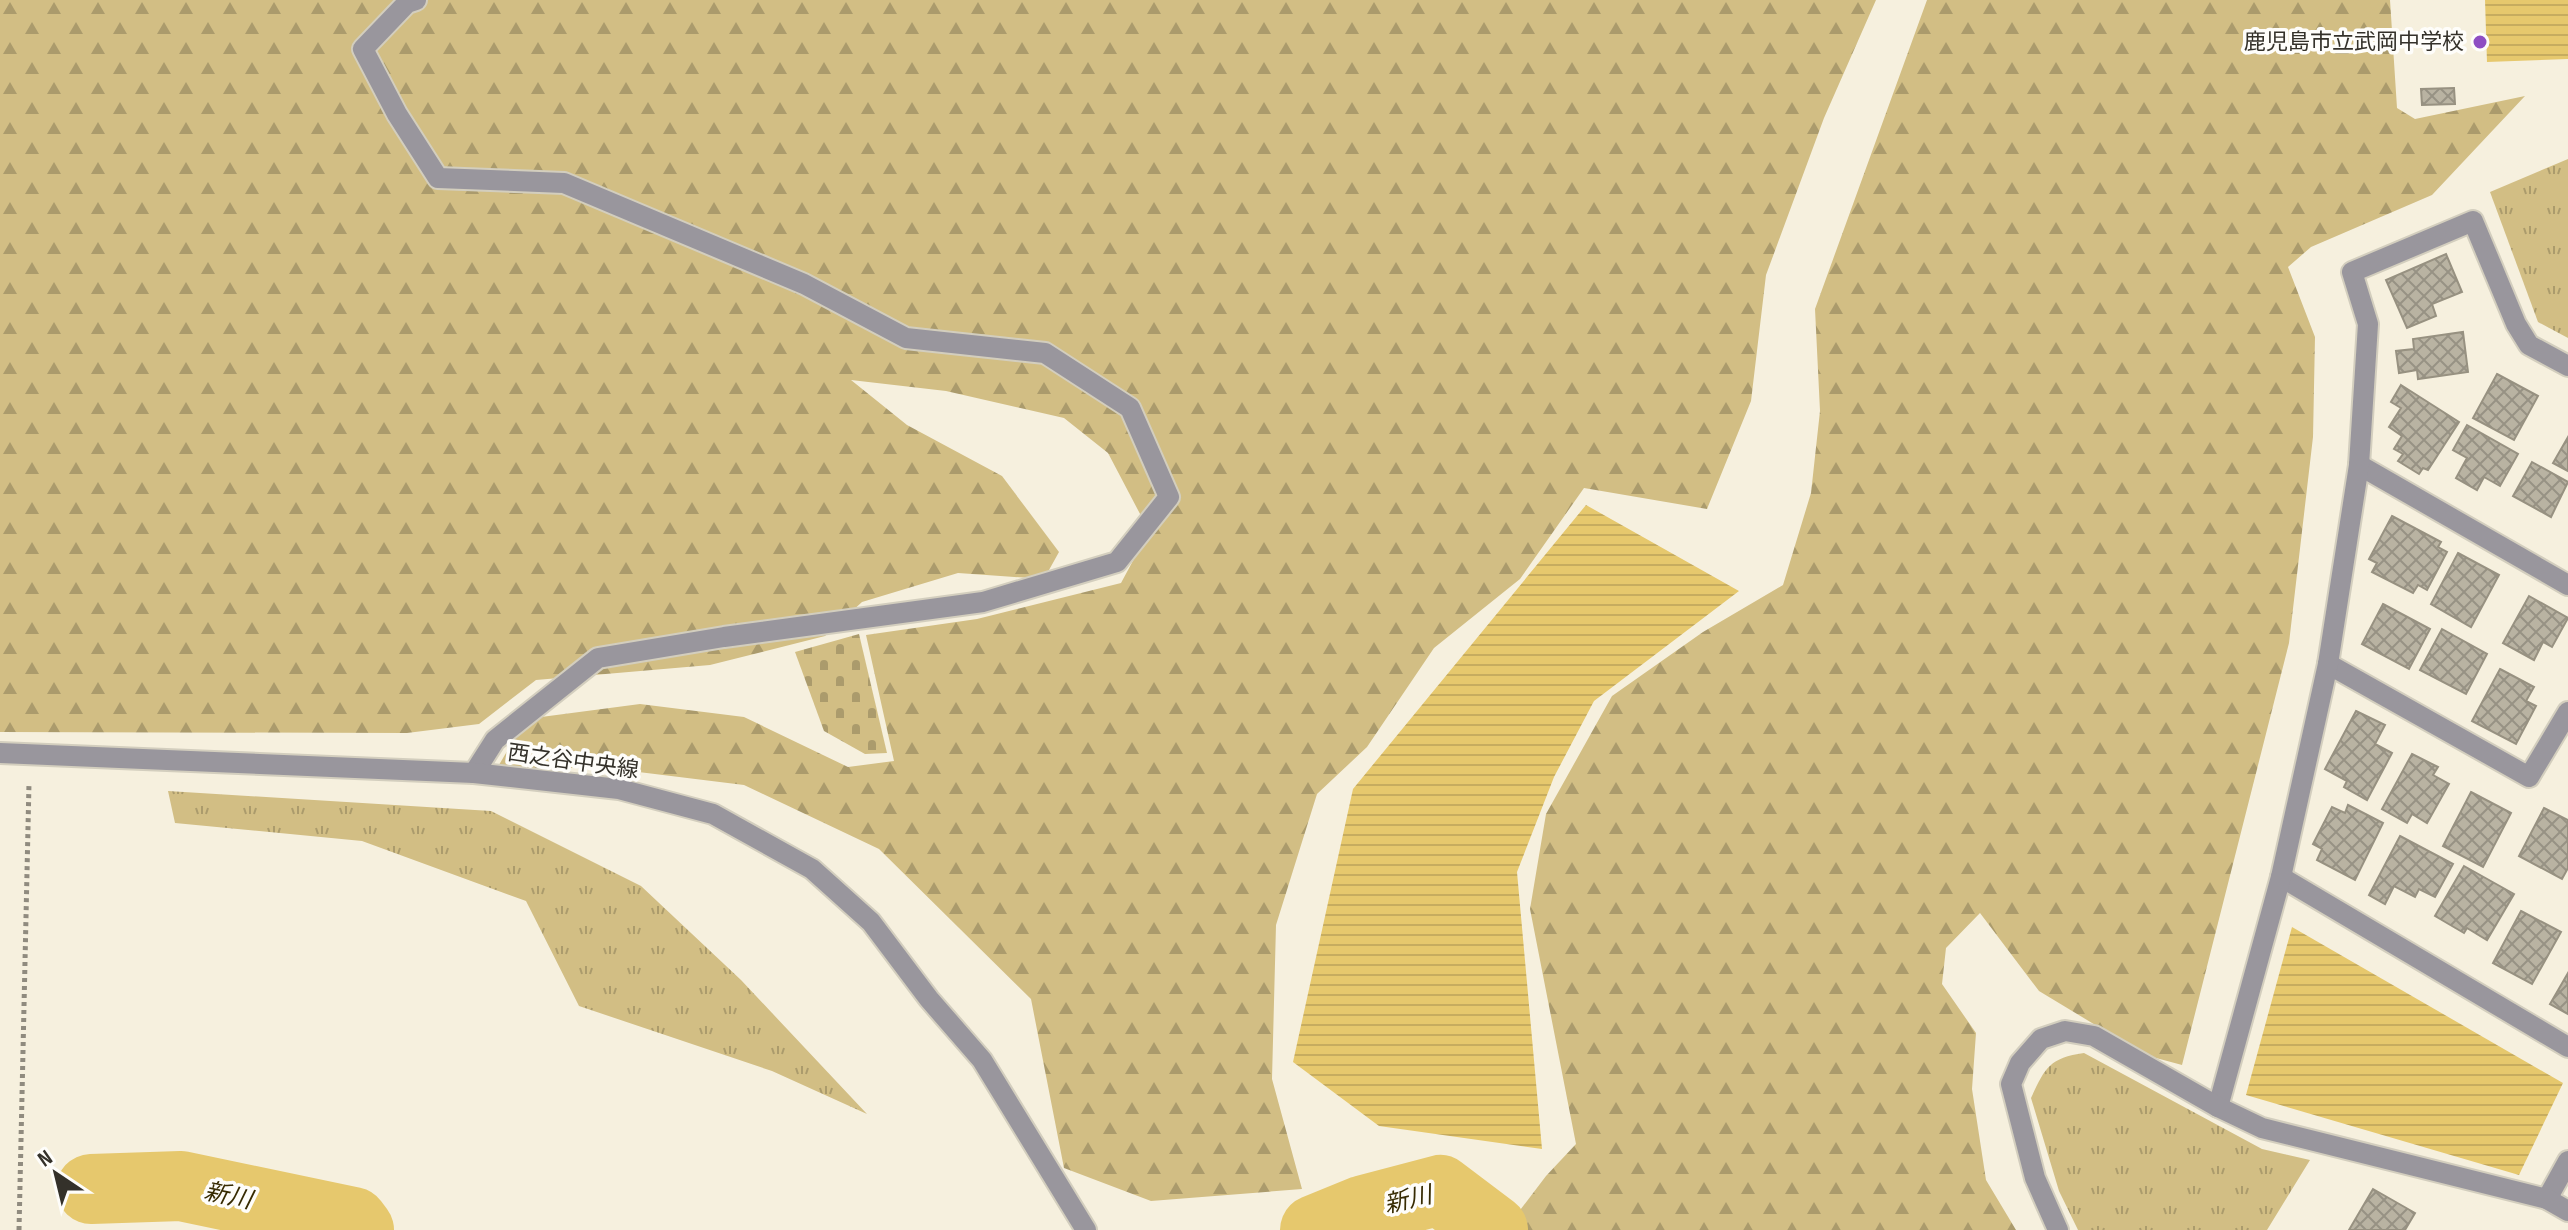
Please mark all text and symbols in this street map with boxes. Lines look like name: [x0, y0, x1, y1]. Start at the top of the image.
place label: 鹿児島市立武岡中学校: [2244, 29, 2464, 56]
marker: 鹿児島市立武岡中学校: [2471, 33, 2489, 51]
street label: 西之谷中央線: [506, 739, 640, 785]
north arrow: [16, 1134, 96, 1214]
text: N: [33, 1144, 58, 1173]
water label: 新川: [202, 1177, 257, 1216]
water label: 新川: [1381, 1180, 1438, 1220]

